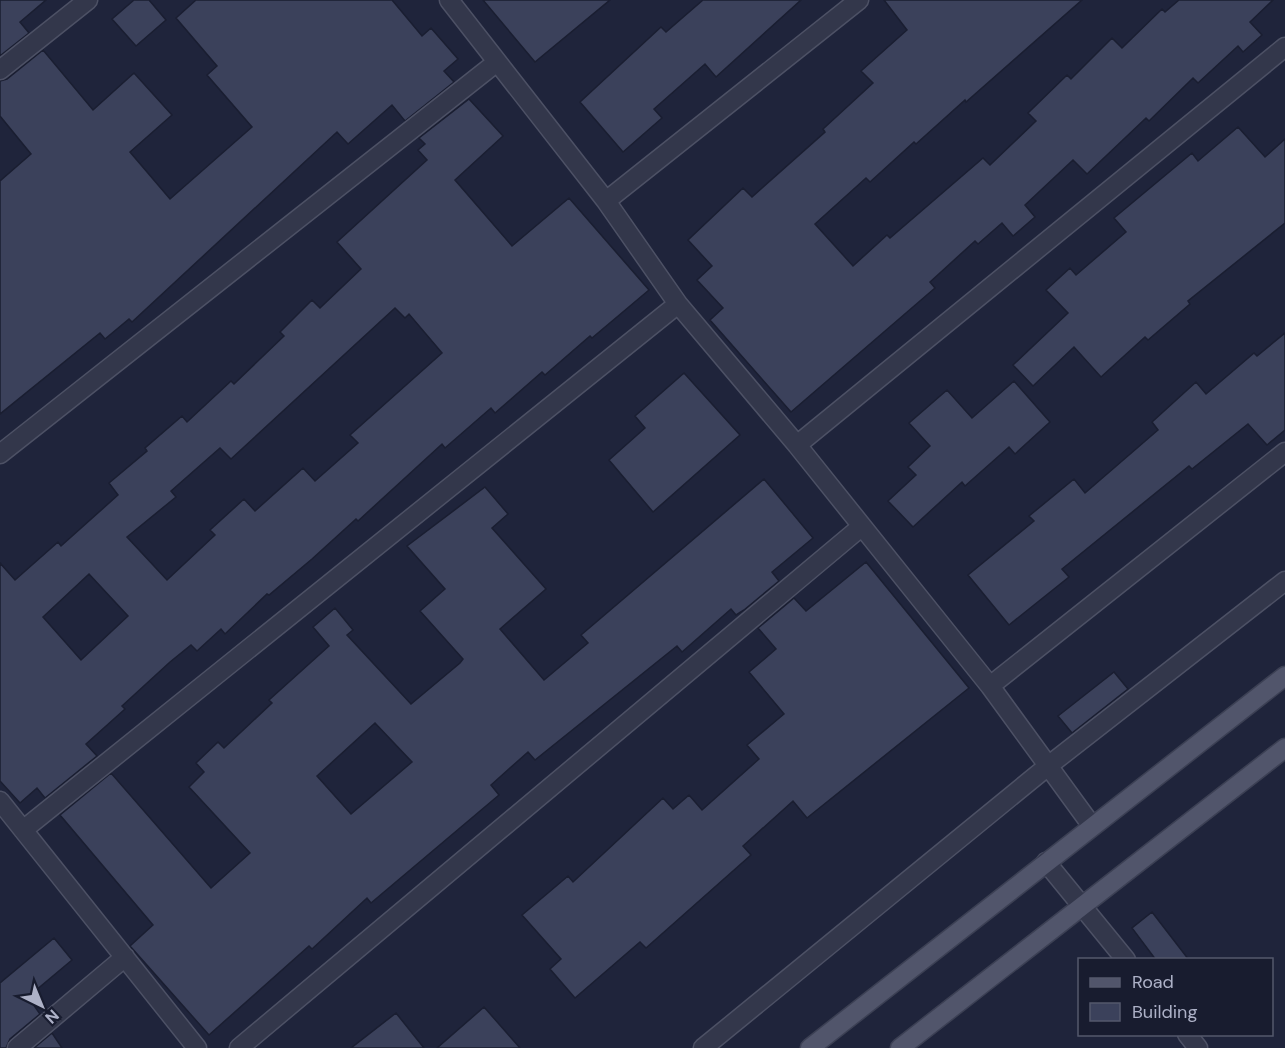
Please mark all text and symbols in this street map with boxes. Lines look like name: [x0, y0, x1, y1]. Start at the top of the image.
legend: [1078, 958, 1273, 1036]
text: Road: [1132, 970, 1174, 994]
north arrow: [12, 976, 72, 1036]
text: Building: [1132, 1000, 1197, 1024]
text: N: [40, 1005, 63, 1028]

